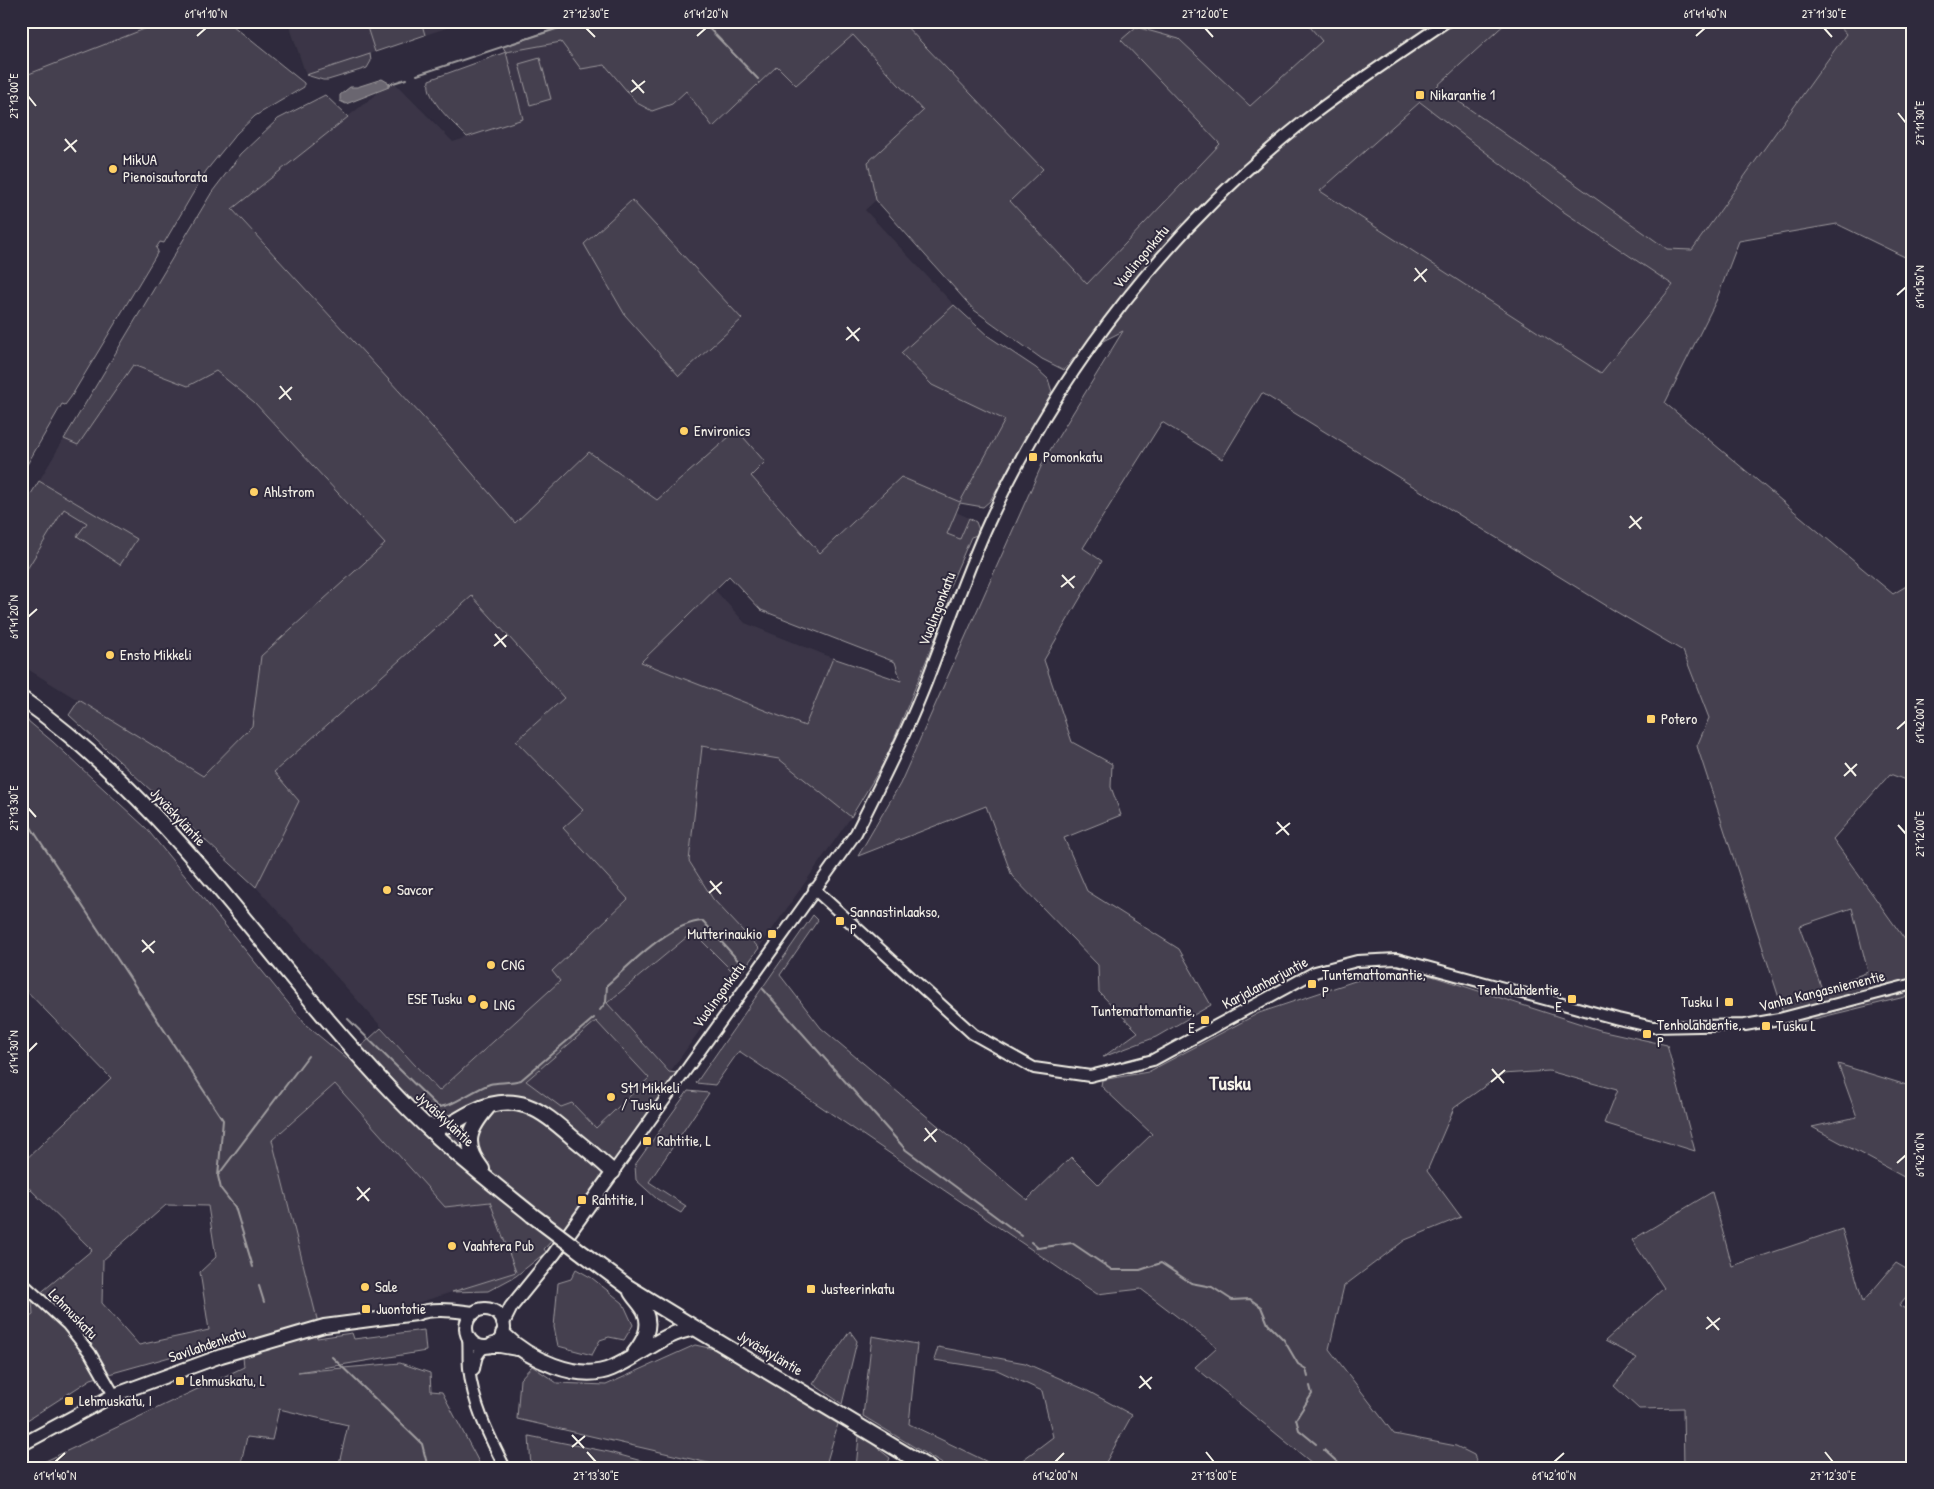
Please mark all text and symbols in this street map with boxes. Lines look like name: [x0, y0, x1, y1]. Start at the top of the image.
text: 61°41'10"N: [185, 5, 227, 22]
text: 27°12'30"E: [563, 5, 610, 22]
text: 61°41'20"N: [684, 5, 728, 22]
text: 27°12'00"E: [1182, 5, 1229, 22]
text: 61°41'40"N: [1684, 5, 1726, 22]
text: 27°11'30"E: [1802, 5, 1847, 22]
text: 27°13'00"E: [5, 72, 22, 119]
place label: Nikarantie 1: [1430, 84, 1495, 105]
marker: Nikarantie 1: [1414, 89, 1426, 101]
text: 27°11'30"E: [1911, 100, 1928, 145]
place label: MikUA Pienoisautorata: [123, 149, 207, 187]
marker: MikUA Pienoisautorata: [107, 163, 119, 175]
street label: Vuolingonkatu: [1108, 220, 1174, 293]
text: 61°41'50"N: [1911, 265, 1928, 309]
place label: Environics: [694, 420, 751, 441]
marker: Environics: [678, 425, 690, 437]
place label: Pomonkatu: [1043, 446, 1103, 467]
marker: Pomonkatu: [1027, 451, 1039, 463]
place label: Ahlstrom: [264, 481, 315, 502]
marker: Ahlstrom: [248, 486, 260, 498]
street label: Vuolingonkatu: [913, 569, 960, 649]
text: 61°41'20"N: [5, 595, 22, 639]
place label: Ensto Mikkeli: [120, 644, 192, 665]
marker: Ensto Mikkeli: [104, 649, 116, 661]
text: 61°42'00"N: [1911, 699, 1928, 743]
place label: Potero: [1661, 708, 1697, 729]
marker: Potero: [1645, 713, 1657, 725]
street label: Jyväskyläntie: [146, 783, 211, 851]
text: 27°13'30"E: [5, 784, 22, 831]
text: 27°12'00"E: [1911, 810, 1928, 857]
place label: Savcor: [397, 879, 434, 900]
marker: Savcor: [381, 884, 393, 896]
place label: Sannastinlaakso, P: [850, 901, 940, 939]
marker: Sannastinlaakso, P: [834, 915, 846, 927]
place label: Mutterinaukio: [687, 923, 762, 944]
marker: Mutterinaukio: [766, 928, 778, 940]
street label: Karjalanharjuntie: [1218, 951, 1311, 1014]
place label: CNG: [501, 954, 525, 975]
street label: Vuolingonkatu: [687, 957, 750, 1032]
marker: CNG: [485, 959, 497, 971]
place label: Tuntemattomantie, P: [1322, 964, 1426, 1002]
street label: Vanha Kangasniementie: [1757, 965, 1887, 1016]
marker: Tuntemattomantie, P: [1306, 978, 1318, 990]
place label: Tenholahdentie, E: [1478, 979, 1562, 1017]
place label: ESE Tusku: [407, 988, 462, 1009]
place label: Tusku I: [1681, 991, 1719, 1012]
marker: ESE Tusku: [466, 993, 478, 1005]
marker: Tenholahdentie, E: [1566, 993, 1578, 1005]
place label: LNG: [494, 994, 516, 1015]
marker: Tusku I: [1723, 996, 1735, 1008]
marker: LNG: [478, 999, 490, 1011]
place label: Tuntemattomantie, E: [1091, 1000, 1195, 1038]
marker: Tuntemattomantie, E: [1199, 1014, 1211, 1026]
place label: Tenholahdentie, P: [1657, 1014, 1741, 1052]
place label: Tusku L: [1776, 1015, 1816, 1036]
marker: Tusku L: [1760, 1020, 1772, 1032]
marker: Tenholahdentie, P: [1641, 1028, 1653, 1040]
text: 61°41'30"N: [5, 1030, 22, 1074]
district label: Tusku: [1208, 1069, 1252, 1096]
place label: St1 Mikkeli / Tusku: [621, 1077, 680, 1115]
street label: Jyväskyläntie: [411, 1086, 479, 1151]
marker: St1 Mikkeli / Tusku: [605, 1091, 617, 1103]
place label: Rahtitie, L: [657, 1130, 711, 1151]
text: 61°42'10"N: [1911, 1133, 1928, 1177]
marker: Rahtitie, L: [641, 1135, 653, 1147]
place label: Rahtitie, I: [592, 1189, 644, 1210]
marker: Rahtitie, I: [576, 1194, 588, 1206]
place label: Vaahtera Pub: [462, 1235, 534, 1256]
marker: Vaahtera Pub: [446, 1240, 458, 1252]
place label: Sale: [375, 1276, 398, 1297]
place label: Justeerinkatu: [821, 1278, 895, 1299]
marker: Sale: [359, 1281, 371, 1293]
marker: Justeerinkatu: [805, 1283, 817, 1295]
street label: Lehmuskatu: [44, 1284, 103, 1344]
place label: Juontotie: [376, 1298, 426, 1319]
marker: Juontotie: [360, 1303, 372, 1315]
street label: Savilahdenkatu: [166, 1322, 248, 1368]
street label: Jyväskyläntie: [733, 1325, 807, 1380]
place label: Lehmuskatu, L: [190, 1370, 266, 1391]
marker: Lehmuskatu, L: [174, 1375, 186, 1387]
place label: Lehmuskatu, I: [79, 1390, 152, 1411]
marker: Lehmuskatu, I: [63, 1395, 75, 1407]
text: 61°41'40"N: [34, 1467, 76, 1484]
text: 27°13'30"E: [573, 1467, 620, 1484]
text: 61°42'00"N: [1033, 1467, 1077, 1484]
text: 27°13'00"E: [1191, 1467, 1238, 1484]
text: 61°42'10"N: [1532, 1467, 1576, 1484]
text: 27°12'30"E: [1810, 1467, 1857, 1484]

